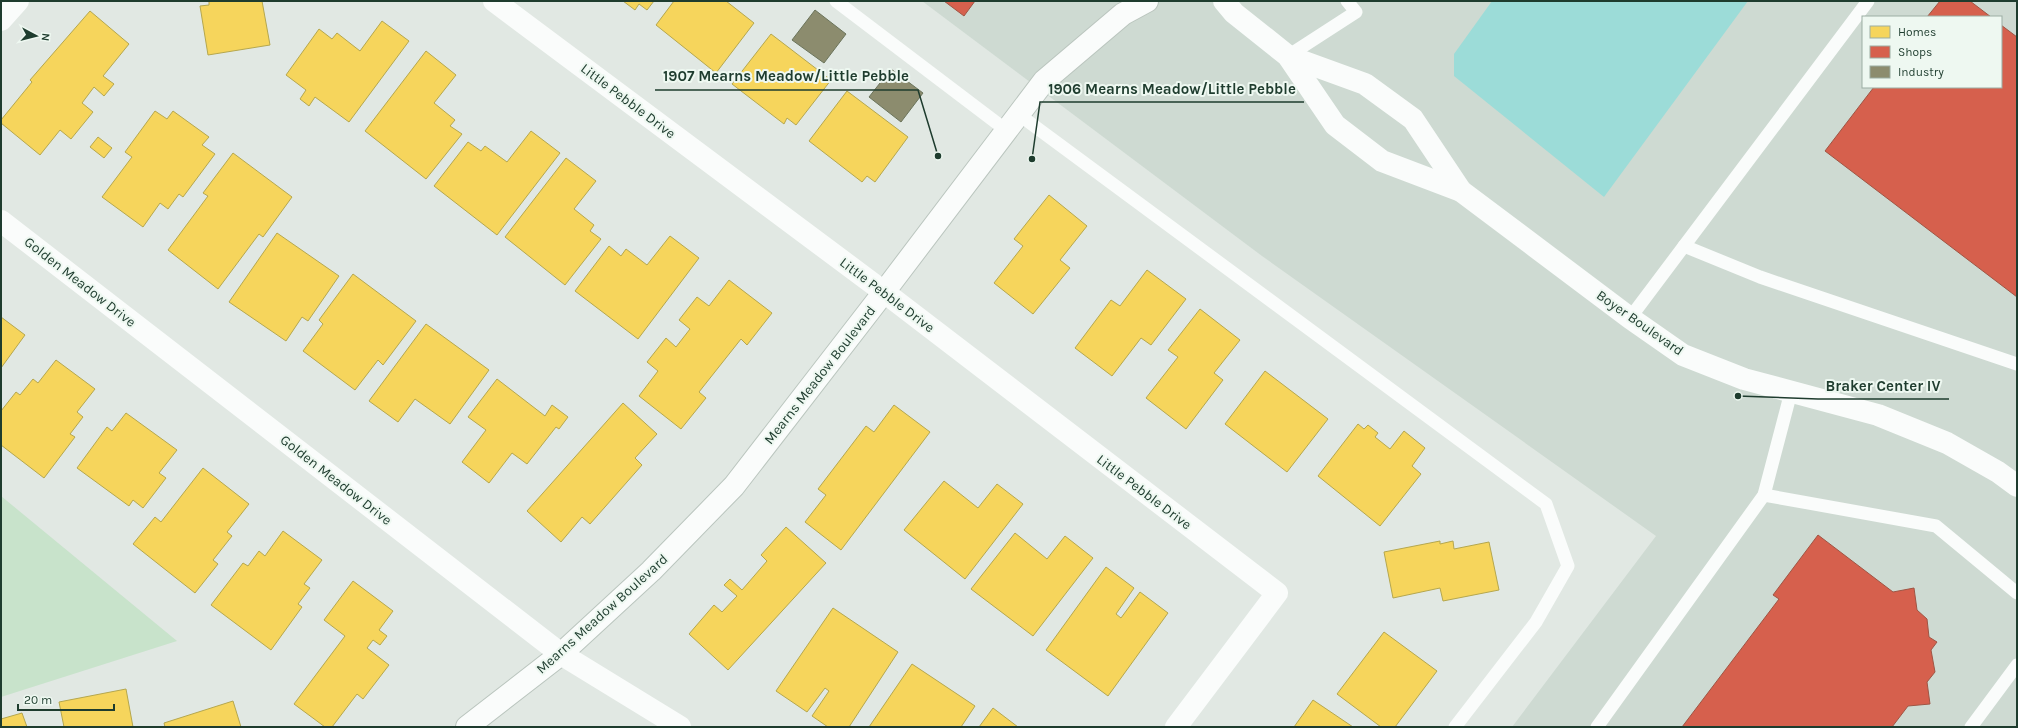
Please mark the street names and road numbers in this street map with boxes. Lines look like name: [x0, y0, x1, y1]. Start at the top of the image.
street label: Little Pebble Drive: [577, 60, 679, 142]
street label: Golden Meadow Drive: [21, 233, 139, 331]
street label: Little Pebble Drive: [836, 254, 938, 336]
street label: Boyer Boulevard: [1593, 287, 1687, 359]
street label: Mearns Meadow Boulevard: [761, 302, 879, 448]
street label: Golden Meadow Drive: [277, 431, 395, 529]
street label: Little Pebble Drive: [1093, 451, 1195, 533]
street label: Mearns Meadow Boulevard: [533, 550, 671, 678]

